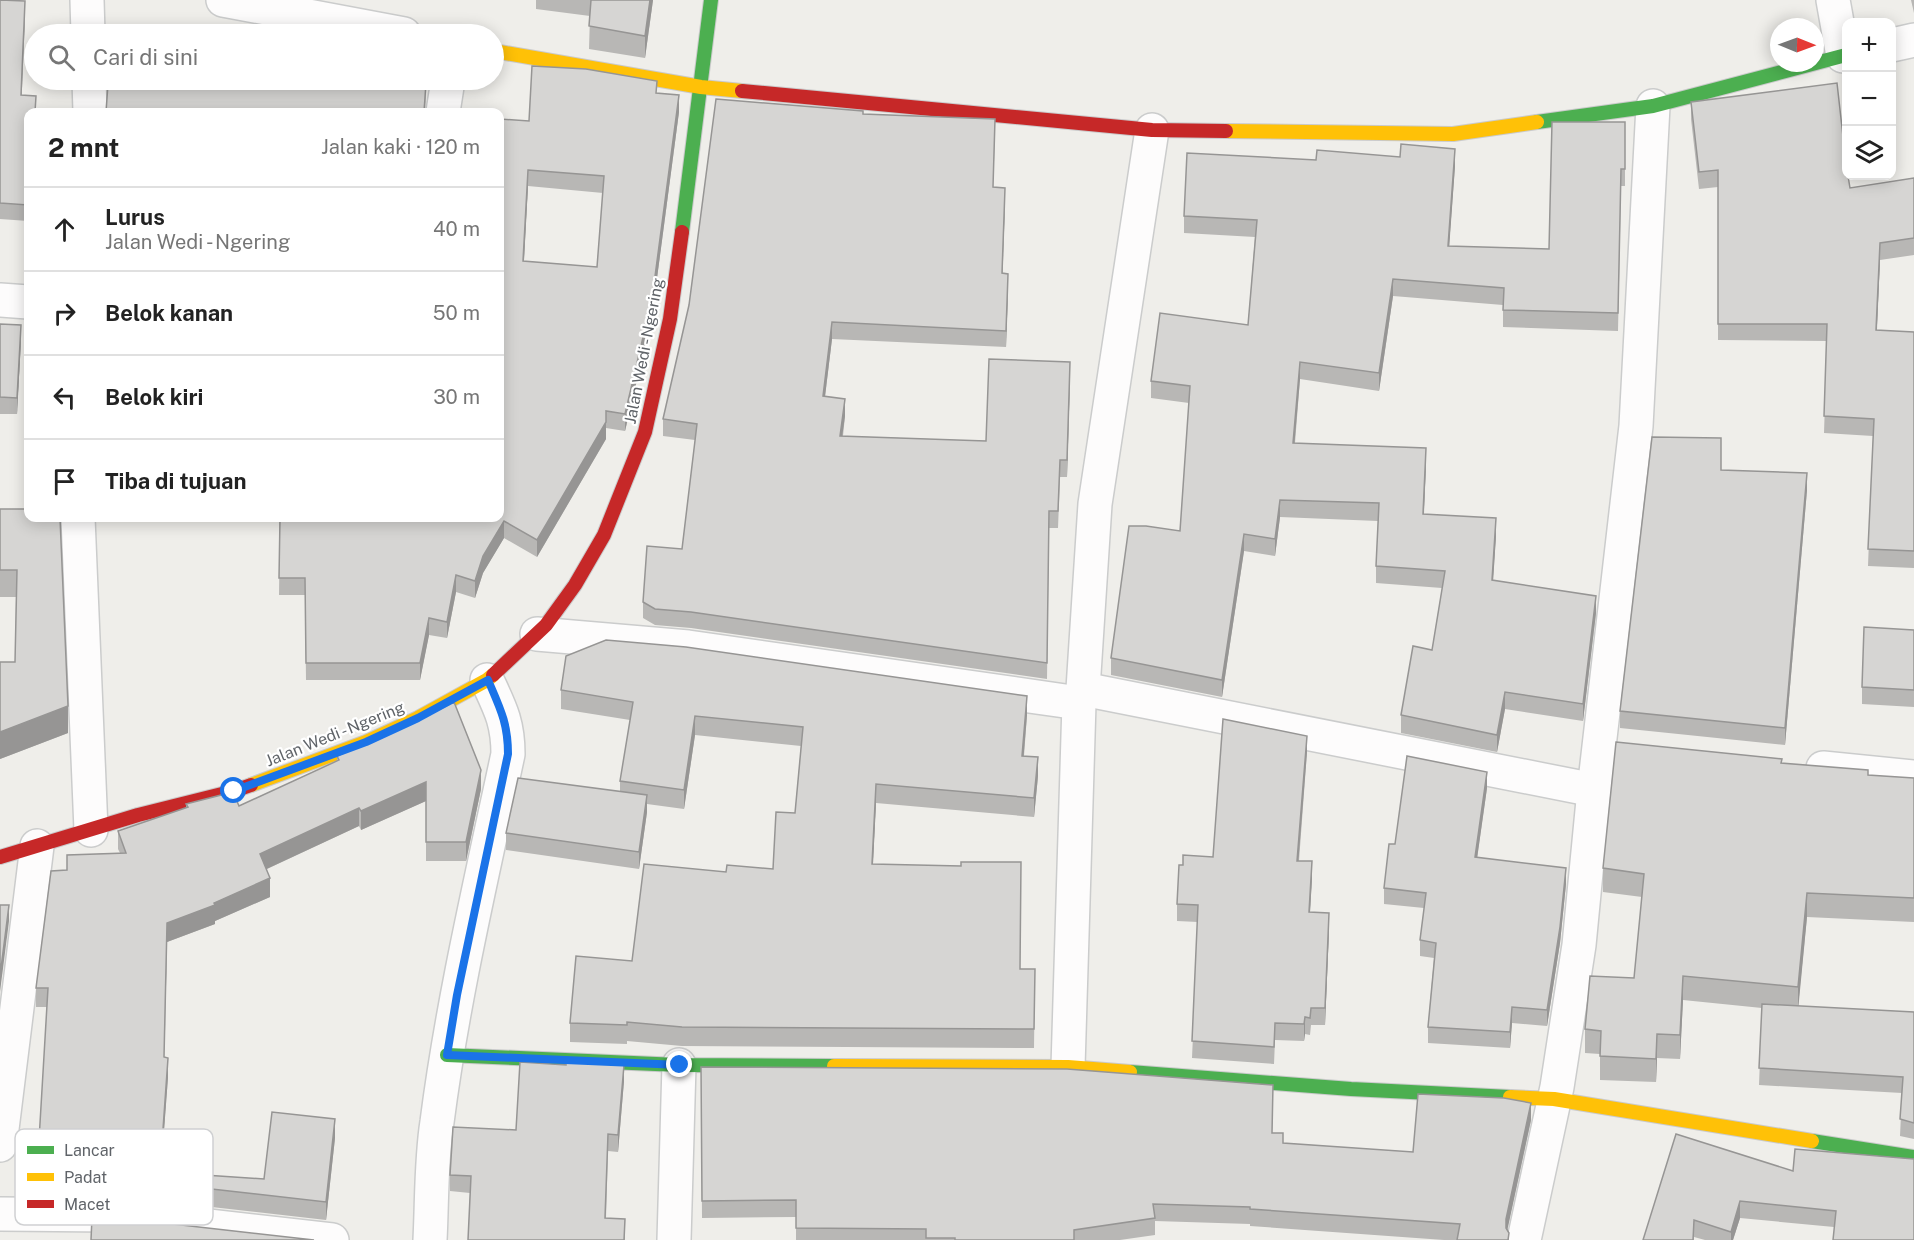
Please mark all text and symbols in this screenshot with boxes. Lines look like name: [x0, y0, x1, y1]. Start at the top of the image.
north arrow: [1770, 18, 1824, 72]
map controls: [1842, 18, 1896, 180]
button: +: [1842, 18, 1896, 72]
search box: [24, 24, 504, 90]
icon: search: [45, 41, 78, 74]
text: Cari di sini: [93, 44, 198, 70]
button: −: [1842, 72, 1896, 126]
button: layers: [1842, 126, 1896, 180]
text: 2 mnt: [48, 132, 119, 163]
text: Jalan kaki · 120 m: [321, 135, 480, 159]
text: Lurus: [105, 204, 165, 230]
icon: ahead: [48, 213, 81, 246]
text: 40 m: [433, 217, 480, 241]
text: Jalan Wedi - Ngering: [105, 230, 290, 254]
street label: Jalan Wedi - Ngering: [621, 276, 667, 426]
icon: right: [48, 297, 81, 330]
text: Belok kanan: [105, 300, 233, 326]
text: 50 m: [433, 301, 480, 325]
icon: left: [48, 381, 81, 414]
text: Belok kiri: [105, 384, 203, 410]
text: 30 m: [433, 385, 480, 409]
icon: arrive: [48, 465, 81, 498]
text: Tiba di tujuan: [105, 468, 246, 494]
street label: Jalan Wedi - Ngering: [263, 697, 407, 771]
route start: [220, 777, 246, 803]
route end: [666, 1051, 692, 1077]
legend: [15, 1129, 213, 1225]
text: Lancar: [64, 1141, 115, 1160]
text: Padat: [64, 1168, 107, 1187]
text: Macet: [64, 1195, 111, 1214]

